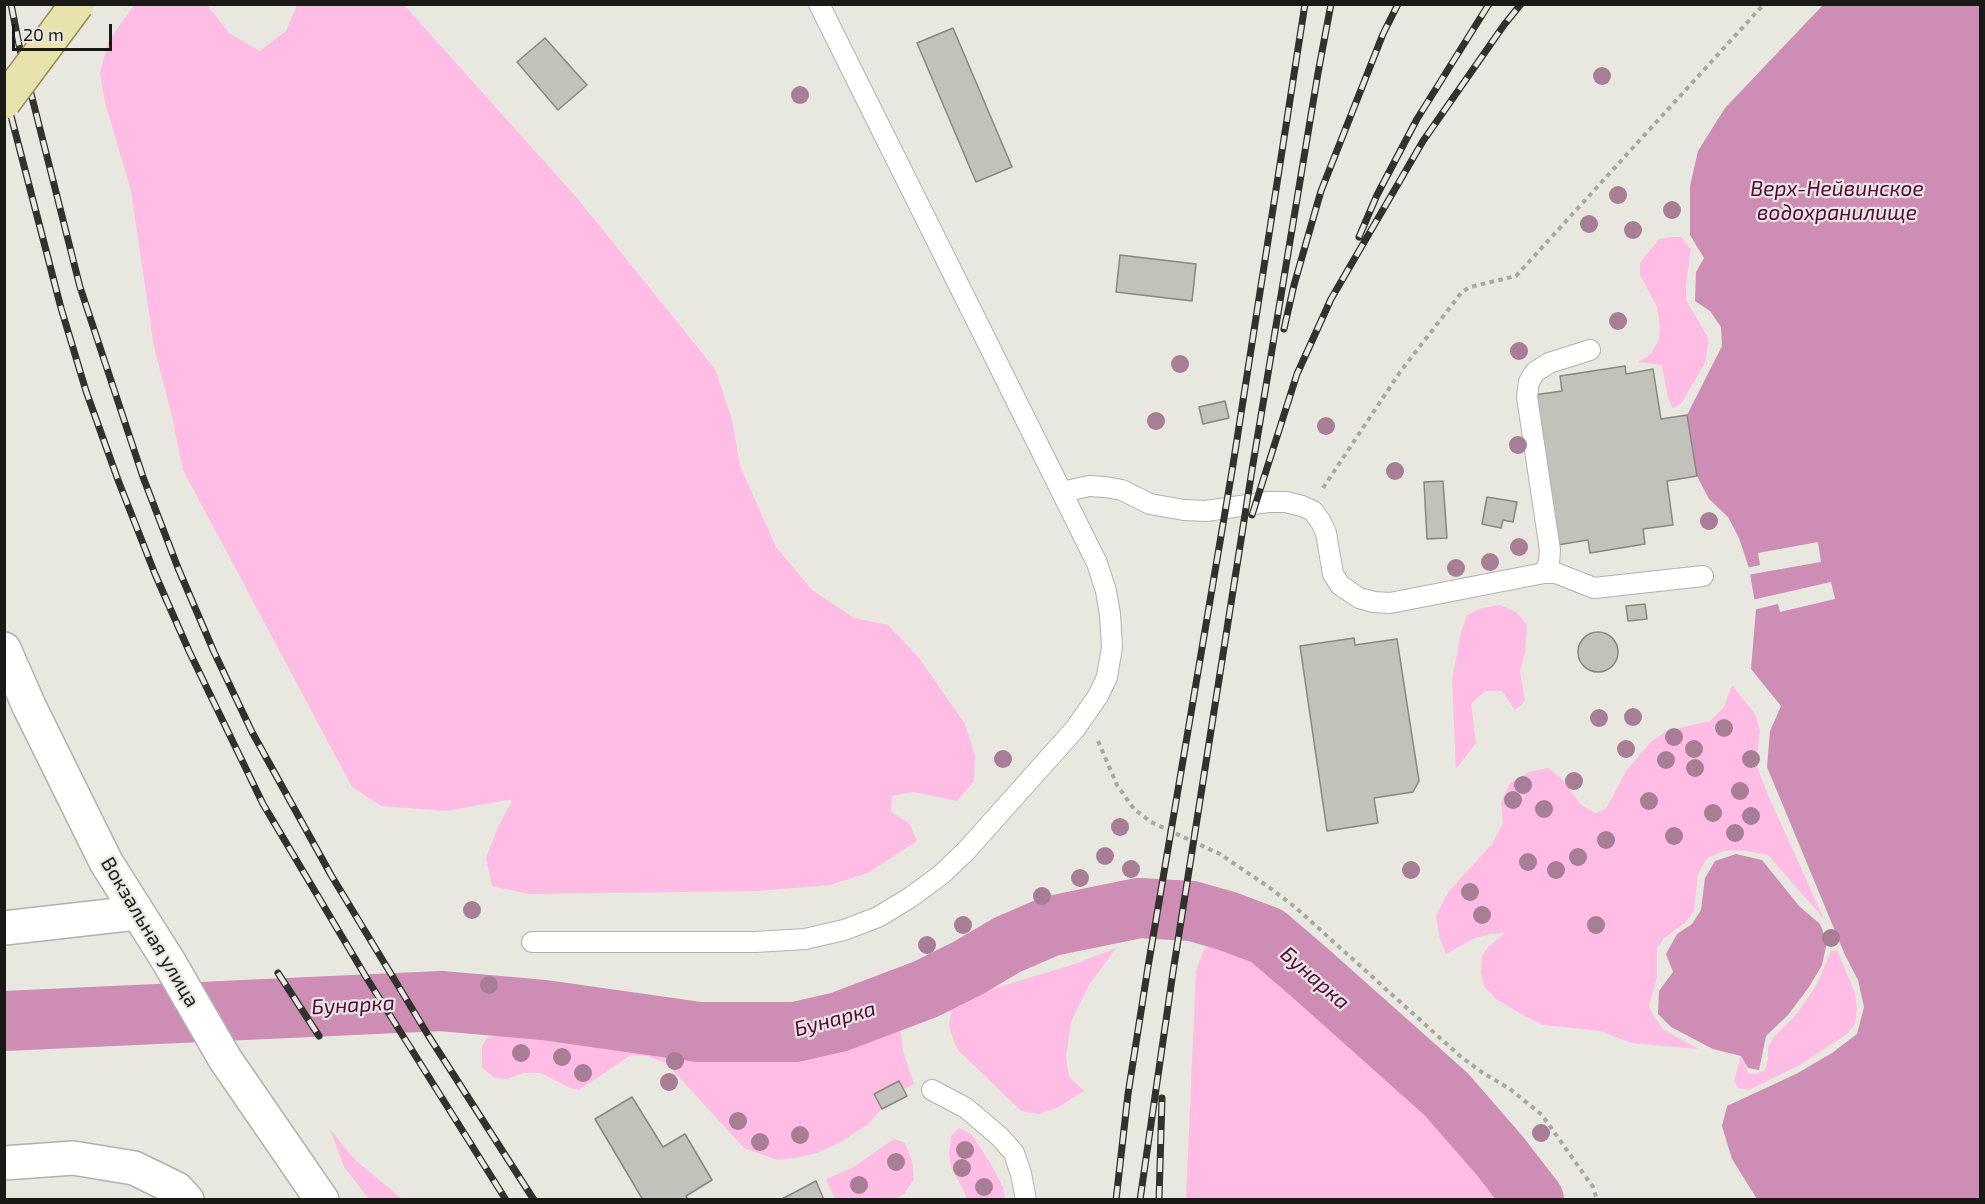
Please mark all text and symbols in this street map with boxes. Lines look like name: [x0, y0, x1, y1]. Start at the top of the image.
scale bar: [15, 12, 116, 50]
text: 20 m: [23, 23, 64, 45]
water label: Верх-Нейвинское водохранилище: [1750, 176, 1924, 226]
street label: Вокзальная улица: [96, 853, 204, 1011]
water label: Бунарка: [1275, 941, 1355, 1015]
water label: Бунарка: [311, 990, 395, 1020]
water label: Бунарка: [791, 996, 879, 1042]

